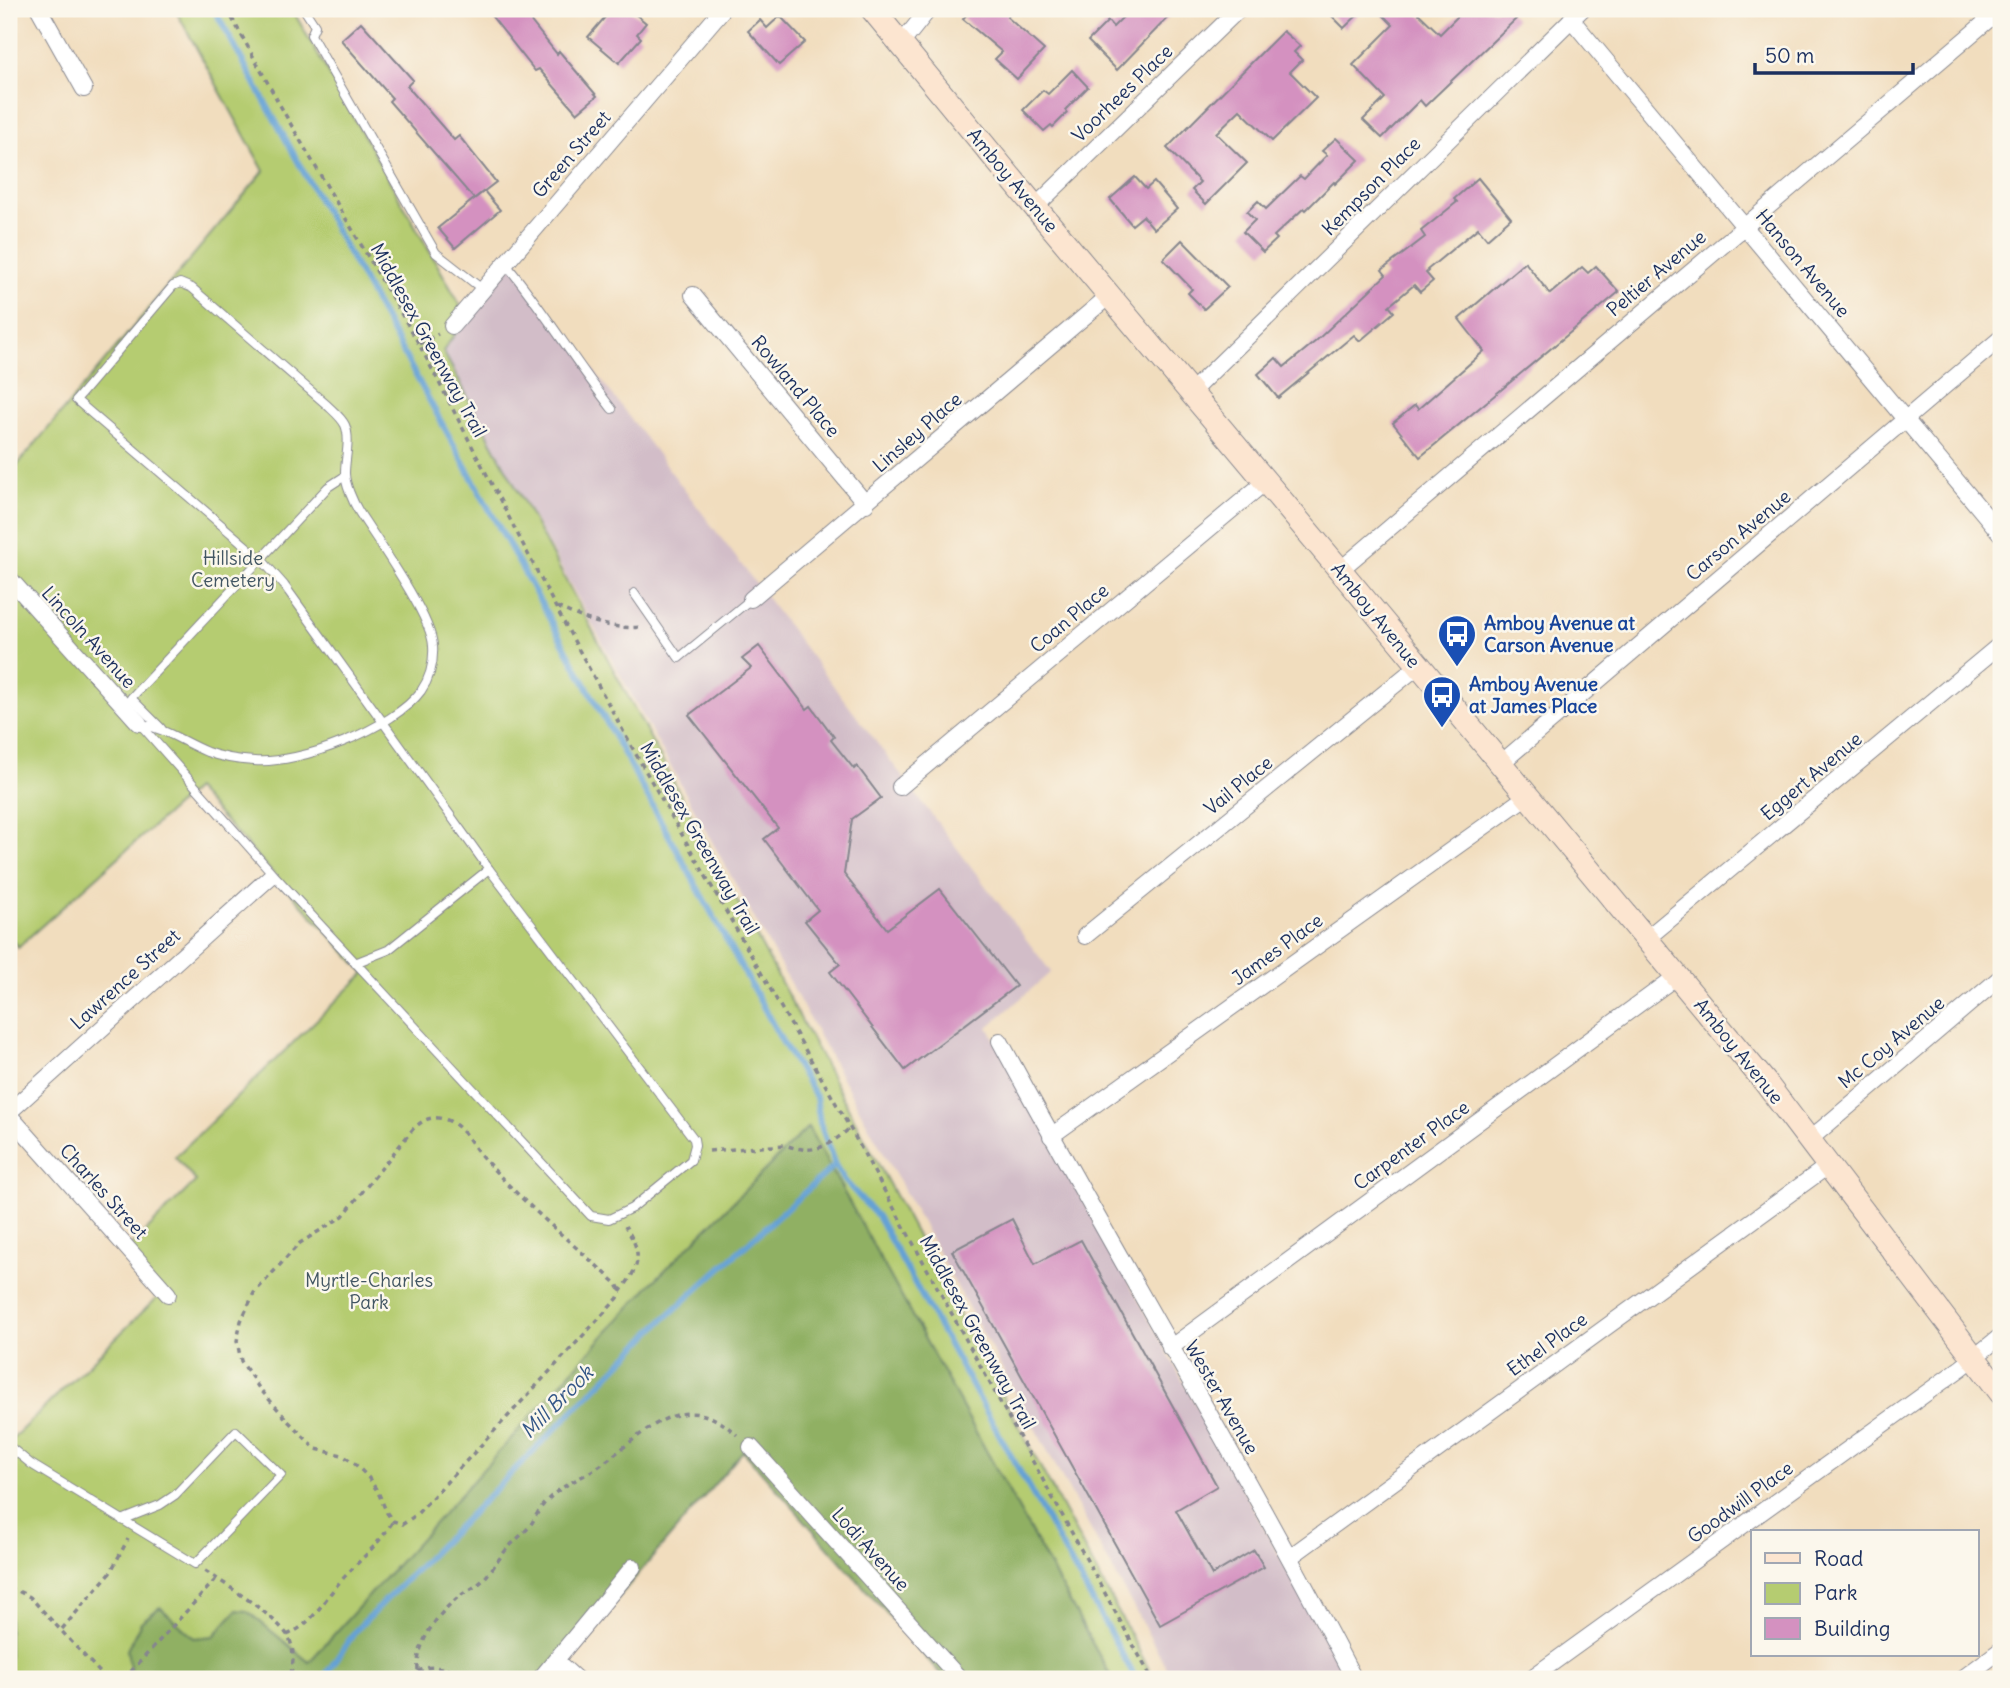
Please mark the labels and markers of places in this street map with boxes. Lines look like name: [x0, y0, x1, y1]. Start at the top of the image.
place label: Amboy Avenue at Carson Avenue: [1484, 611, 1635, 657]
bus stop icon: Amboy Avenue at Carson Avenue: [1436, 613, 1478, 668]
place label: Amboy Avenue at James Place: [1469, 672, 1598, 718]
bus stop icon: Amboy Avenue at James Place: [1421, 674, 1463, 729]

